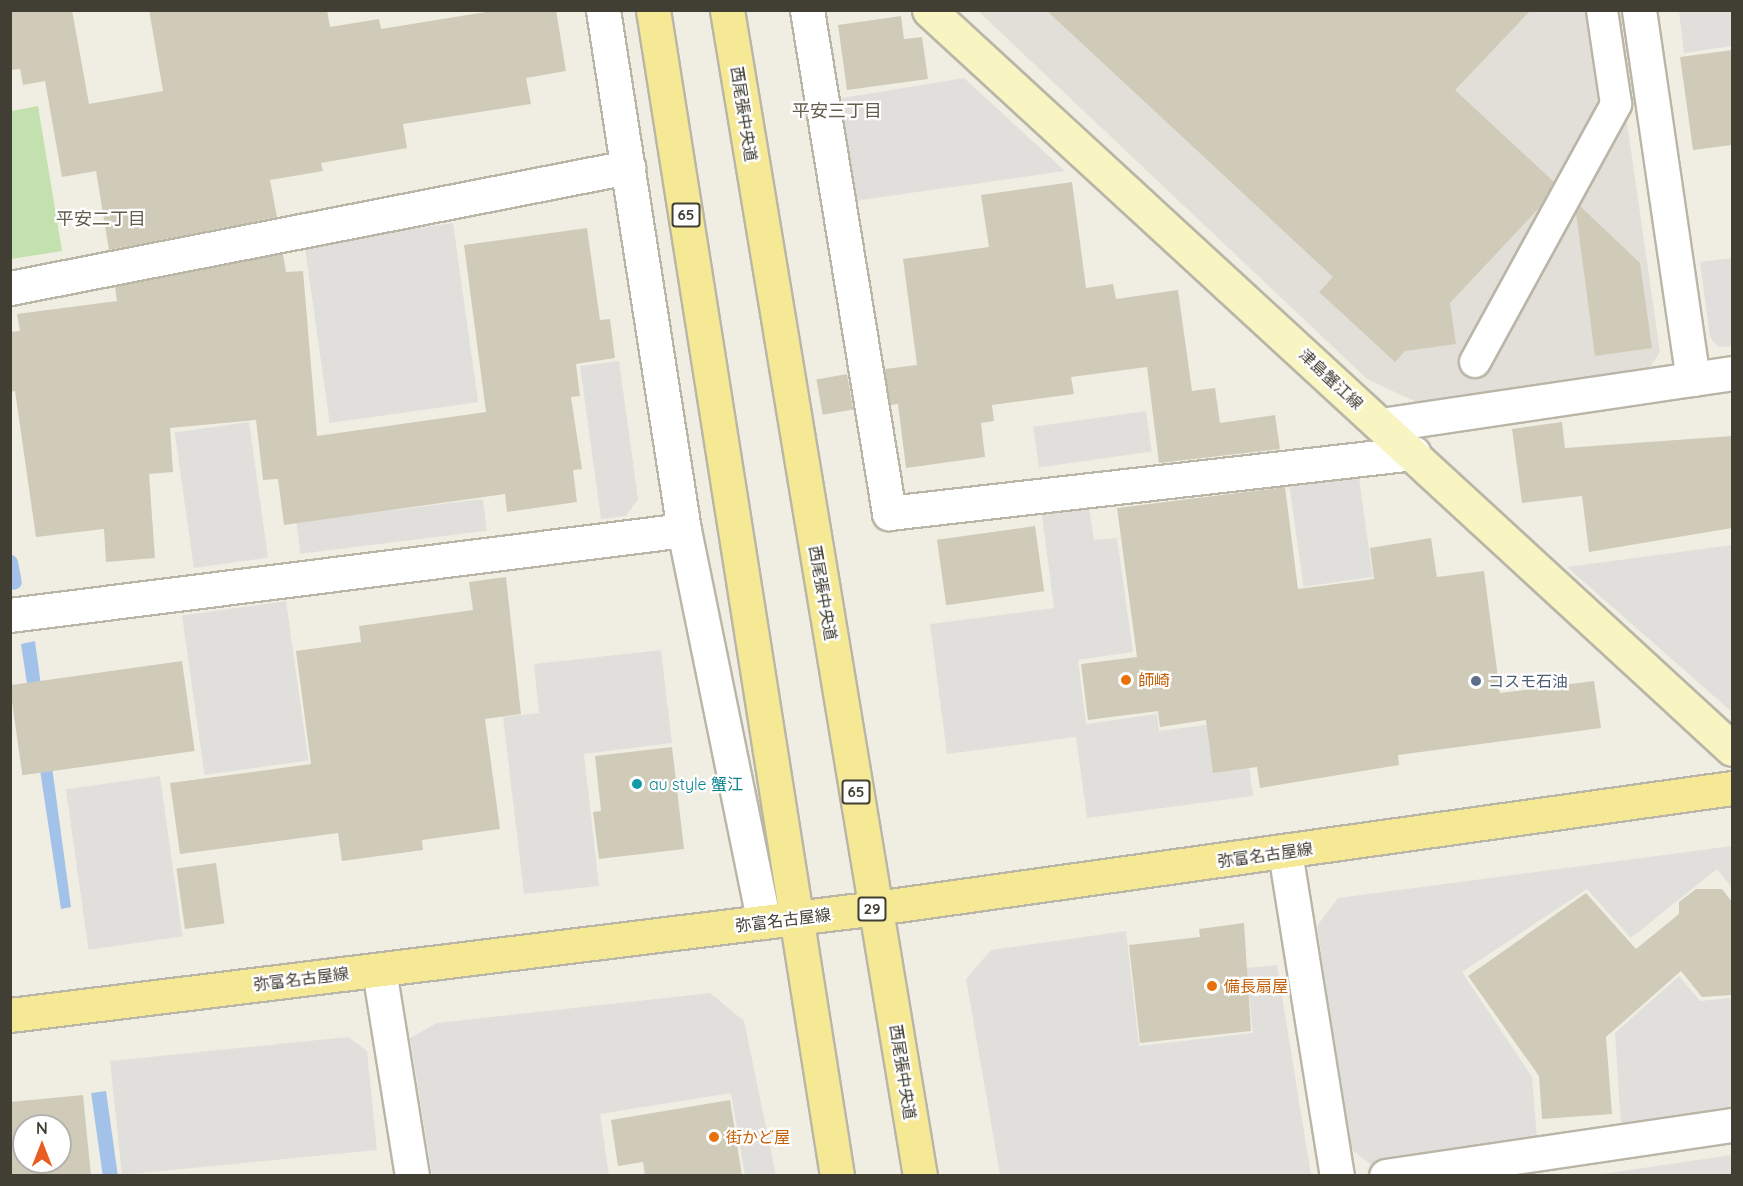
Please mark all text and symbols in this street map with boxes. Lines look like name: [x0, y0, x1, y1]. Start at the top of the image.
street label: 西尾張中央道: [727, 65, 761, 163]
district label: 平安三丁目: [792, 100, 882, 122]
road number: 65: [671, 203, 701, 227]
district label: 平安二丁目: [56, 208, 146, 230]
street label: 津島蟹江線: [1295, 345, 1367, 413]
street label: 西尾張中央道: [805, 544, 841, 642]
place label: 師崎: [1138, 670, 1170, 690]
place label: コスモ石油: [1488, 671, 1568, 691]
marker: 師崎: [1119, 673, 1133, 687]
marker: コスモ石油: [1469, 674, 1483, 688]
place label: au style 蟹江: [649, 774, 743, 794]
marker: au style 蟹江: [630, 777, 644, 791]
road number: 65: [841, 780, 871, 804]
street label: 弥富名古屋線: [1216, 839, 1314, 871]
road number: 29: [857, 897, 887, 921]
street label: 弥富名古屋線: [734, 905, 832, 935]
street label: 弥富名古屋線: [252, 964, 350, 994]
place label: 備長扇屋: [1224, 976, 1288, 996]
marker: 備長扇屋: [1205, 979, 1219, 993]
street label: 西尾張中央道: [886, 1023, 920, 1121]
north arrow: [12, 1114, 72, 1174]
text: N: [36, 1118, 48, 1138]
place label: 街かど屋: [726, 1127, 790, 1147]
marker: 街かど屋: [707, 1130, 721, 1144]

